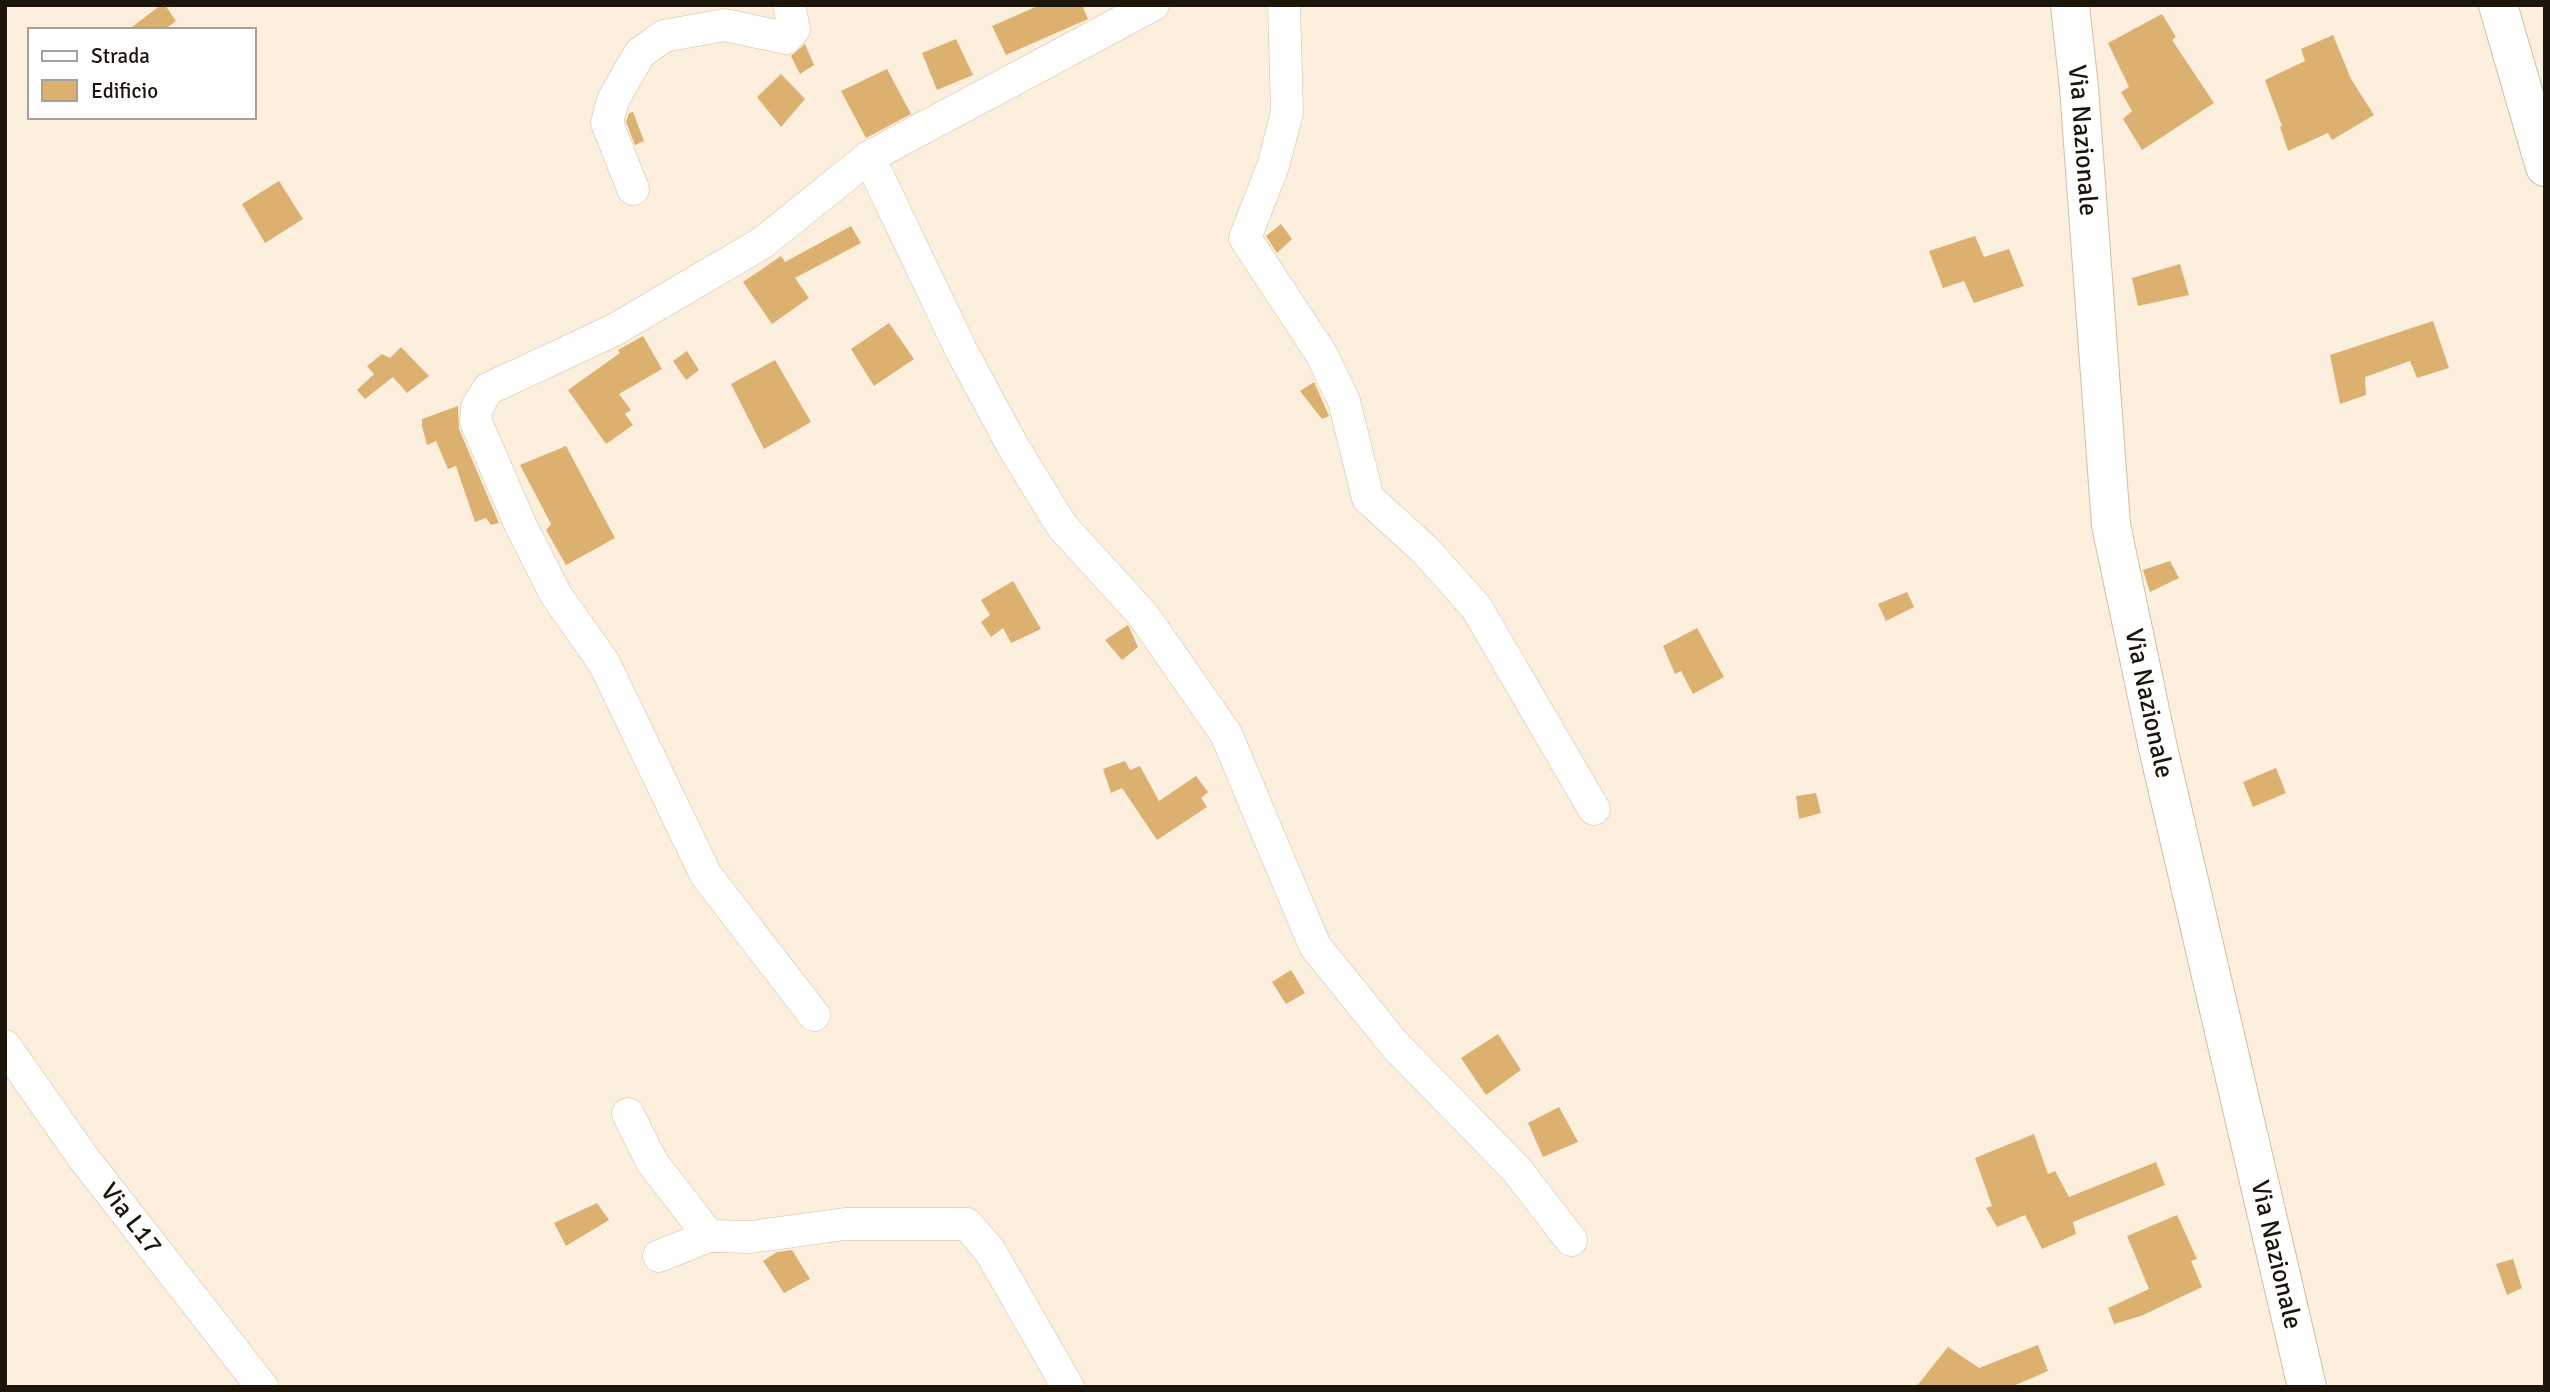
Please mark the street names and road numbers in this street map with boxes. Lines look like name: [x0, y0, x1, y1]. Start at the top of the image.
street label: Via Nazionale: [2061, 63, 2104, 217]
street label: Via Nazionale: [2117, 626, 2180, 781]
street label: Via L17: [93, 1177, 169, 1261]
street label: Via Nazionale: [2243, 1177, 2309, 1332]

